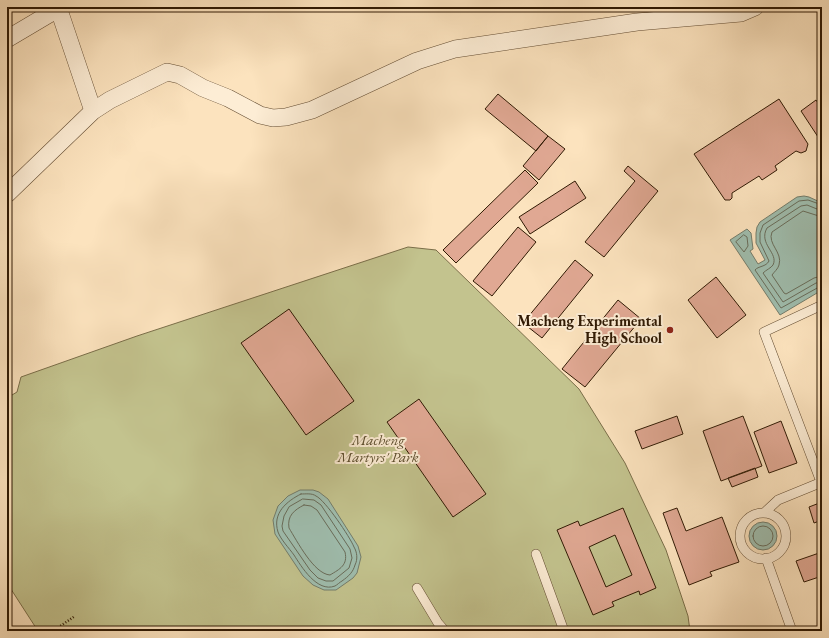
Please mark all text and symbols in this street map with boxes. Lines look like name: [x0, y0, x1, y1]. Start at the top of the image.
place label: Macheng Experimental High School: [517, 311, 663, 347]
marker: Macheng Experimental High School: [665, 325, 675, 335]
park label: Macheng Martyrs' Park: [336, 430, 419, 466]

